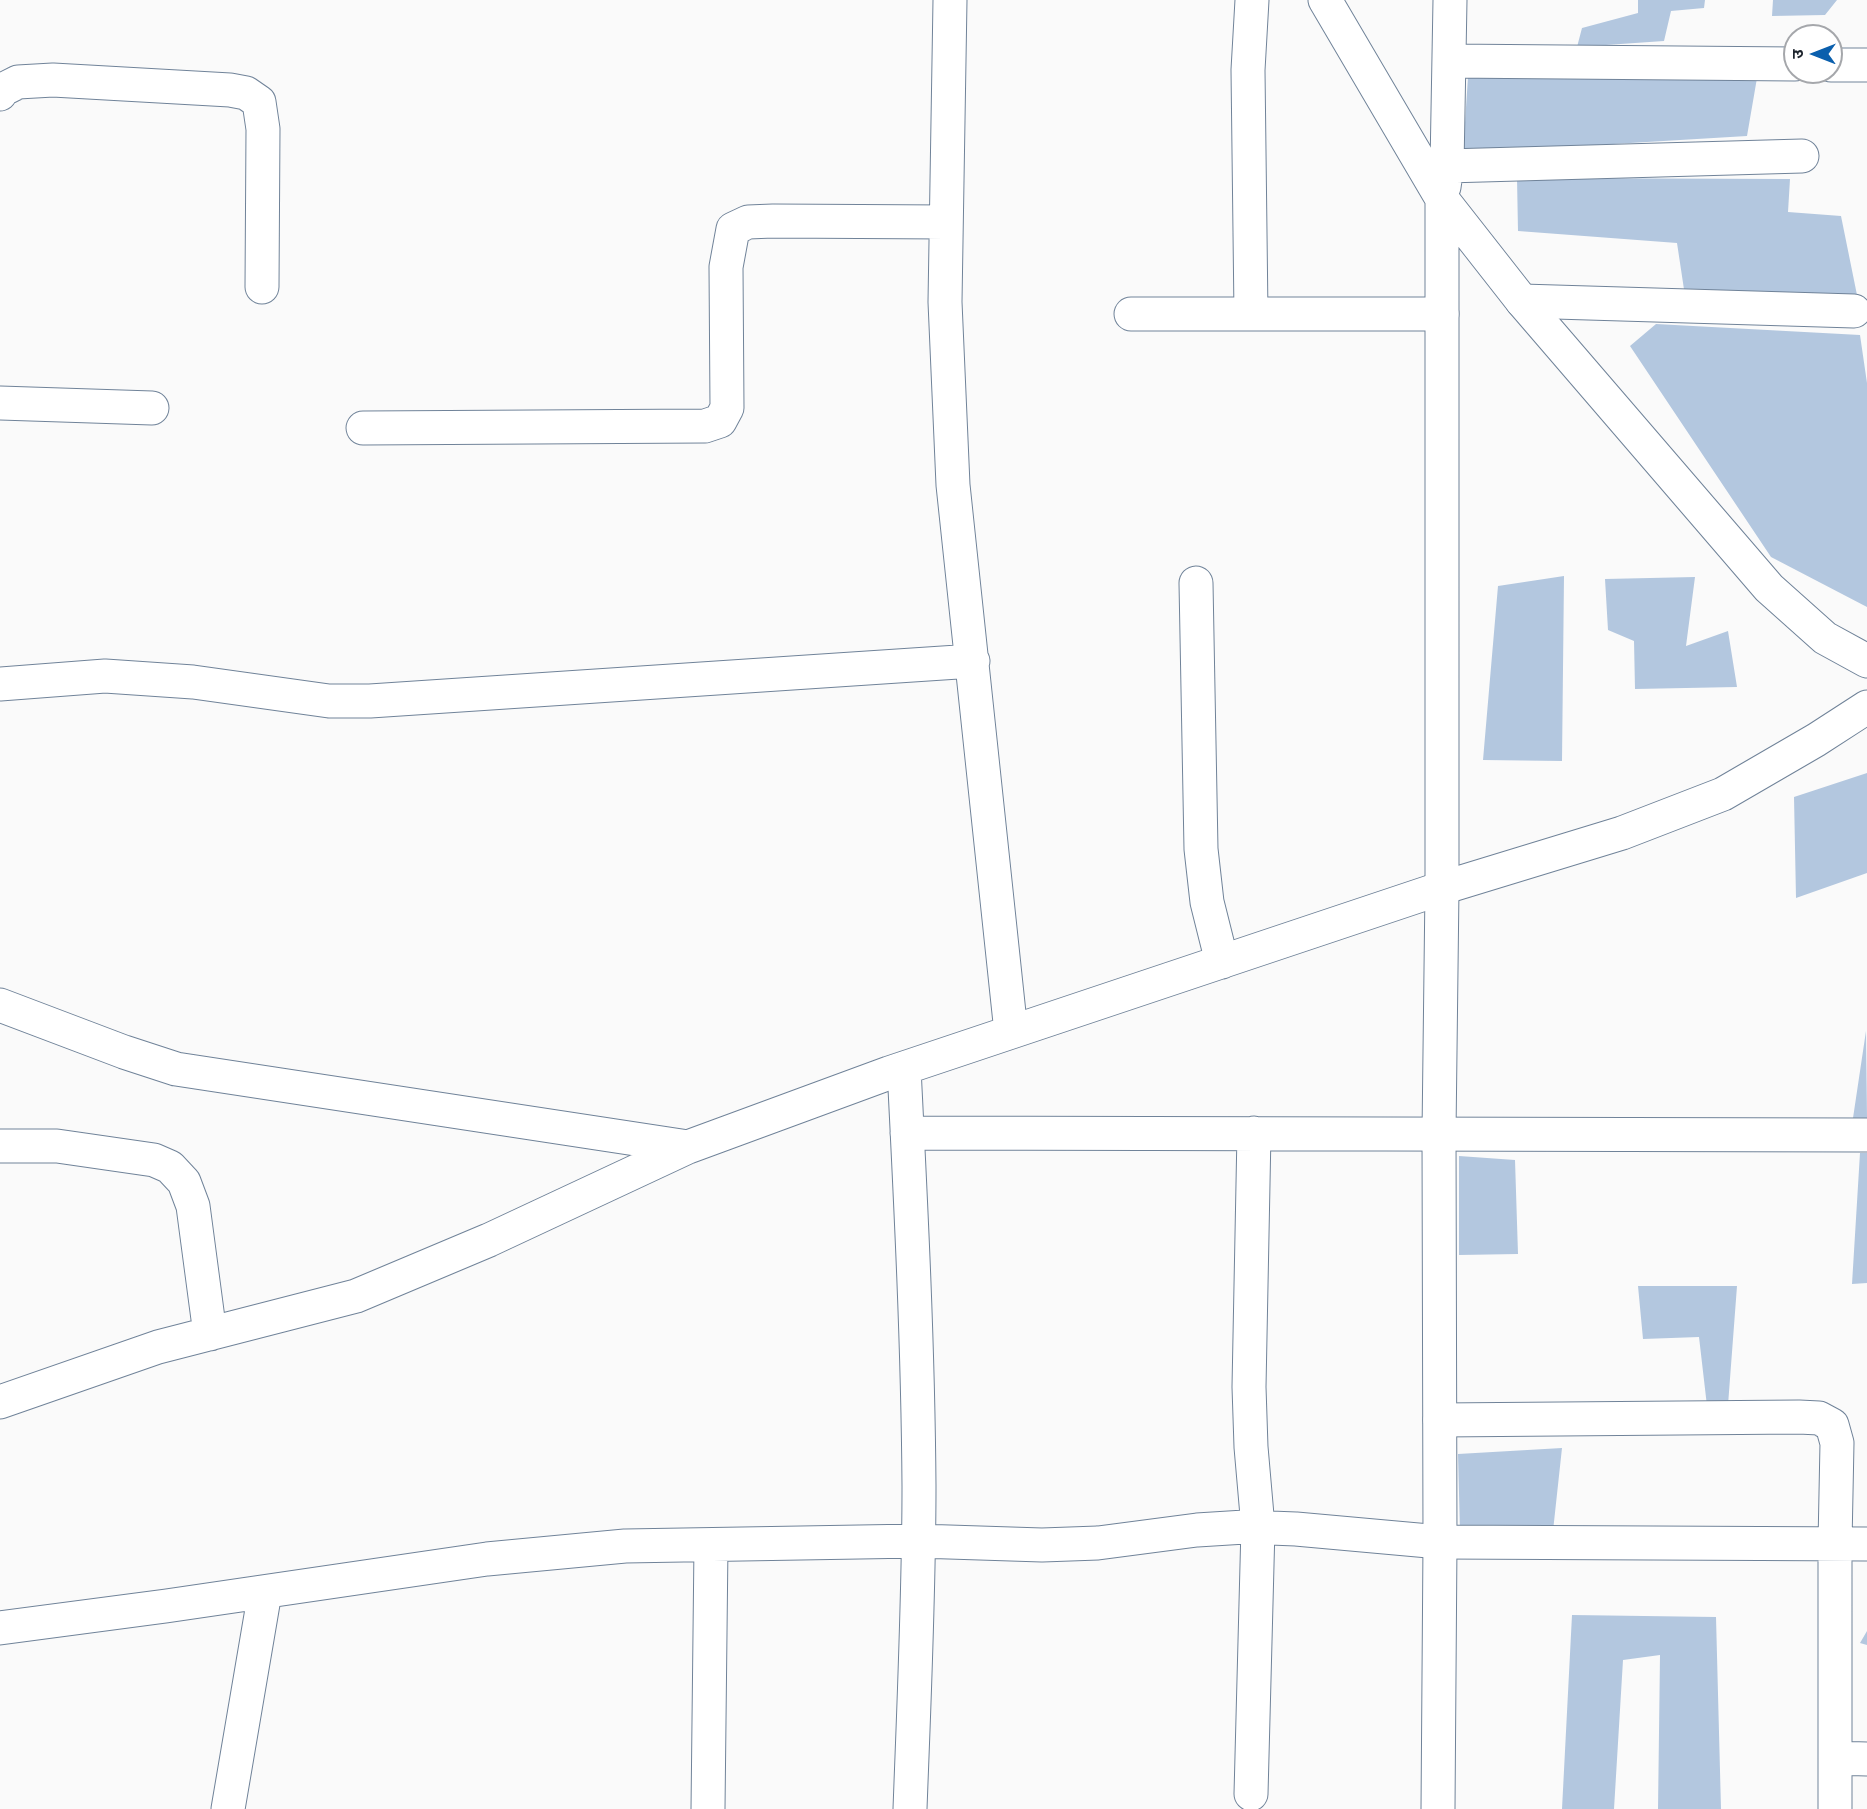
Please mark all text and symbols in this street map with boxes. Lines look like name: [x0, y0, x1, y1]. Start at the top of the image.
north arrow: [1783, 24, 1843, 84]
text: उ: [1787, 49, 1807, 59]

